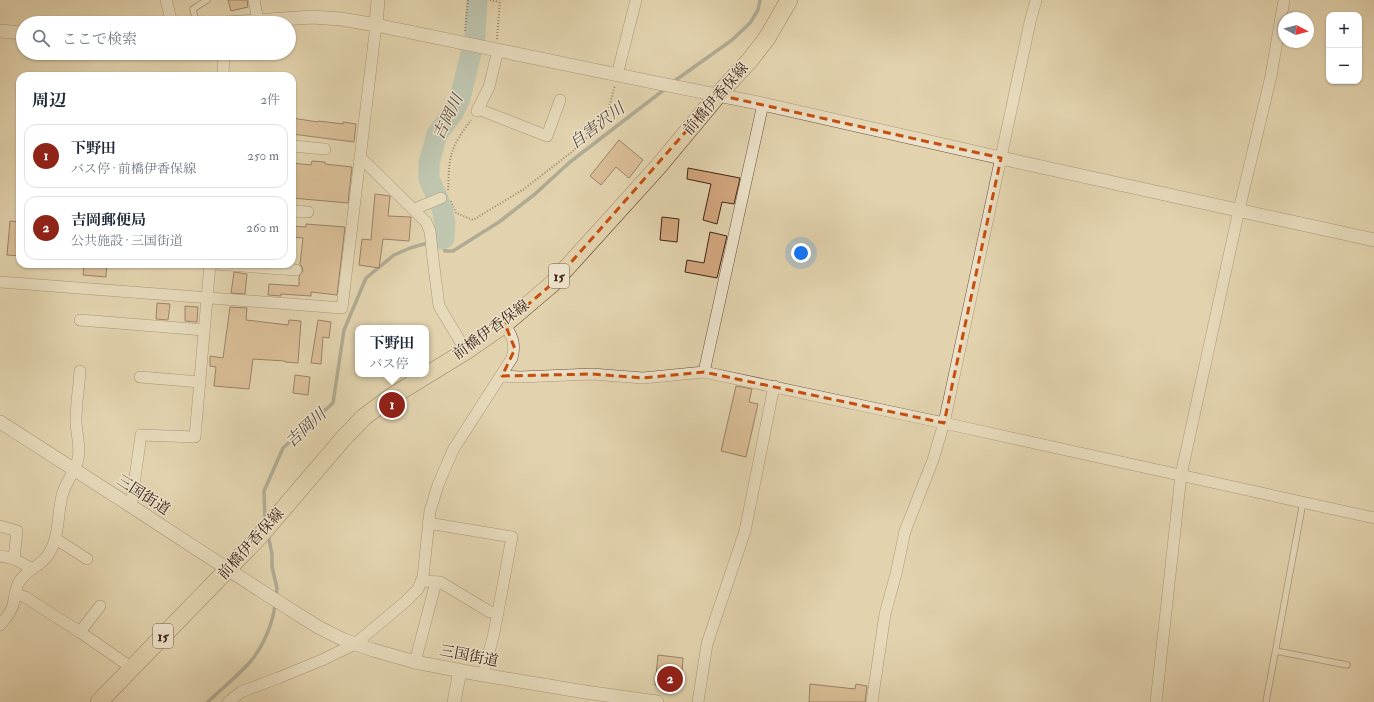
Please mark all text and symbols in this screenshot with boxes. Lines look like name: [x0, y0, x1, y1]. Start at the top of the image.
north arrow: [1278, 12, 1314, 48]
map controls: [1326, 12, 1362, 84]
button: +: [1326, 12, 1362, 48]
search box: [16, 16, 296, 60]
icon: search: [30, 27, 52, 49]
text: ここで検索: [62, 30, 137, 49]
button: −: [1326, 48, 1362, 84]
street label: 前橋伊香保線: [679, 59, 753, 139]
water label: 吉岡川: [428, 89, 468, 143]
text: 周辺: [32, 90, 66, 111]
text: 2件: [260, 92, 280, 108]
water label: 自害沢川: [565, 98, 630, 153]
text: 下野田: [71, 139, 116, 158]
text: 1: [44, 148, 48, 164]
text: 250 m: [247, 148, 279, 164]
text: バス停 · 前橋伊香保線: [71, 161, 196, 177]
text: 吉岡郵便局: [71, 211, 146, 230]
text: 2: [43, 220, 49, 236]
text: 260 m: [246, 220, 279, 236]
text: 公共施設 · 三国街道: [71, 233, 183, 249]
your location: [791, 243, 811, 263]
road number: 15: [549, 264, 569, 288]
street label: 前橋伊香保線: [449, 296, 533, 364]
popup: [355, 325, 429, 377]
text: 下野田: [369, 334, 415, 353]
text: バス停: [369, 356, 409, 372]
pin: 1: [379, 390, 405, 420]
water label: 吉岡川: [282, 403, 332, 452]
street label: 三国街道: [113, 471, 173, 519]
street label: 前橋伊香保線: [214, 504, 288, 584]
road number: 15: [153, 624, 173, 648]
street label: 三国街道: [438, 641, 500, 671]
pin: 2: [657, 664, 683, 694]

